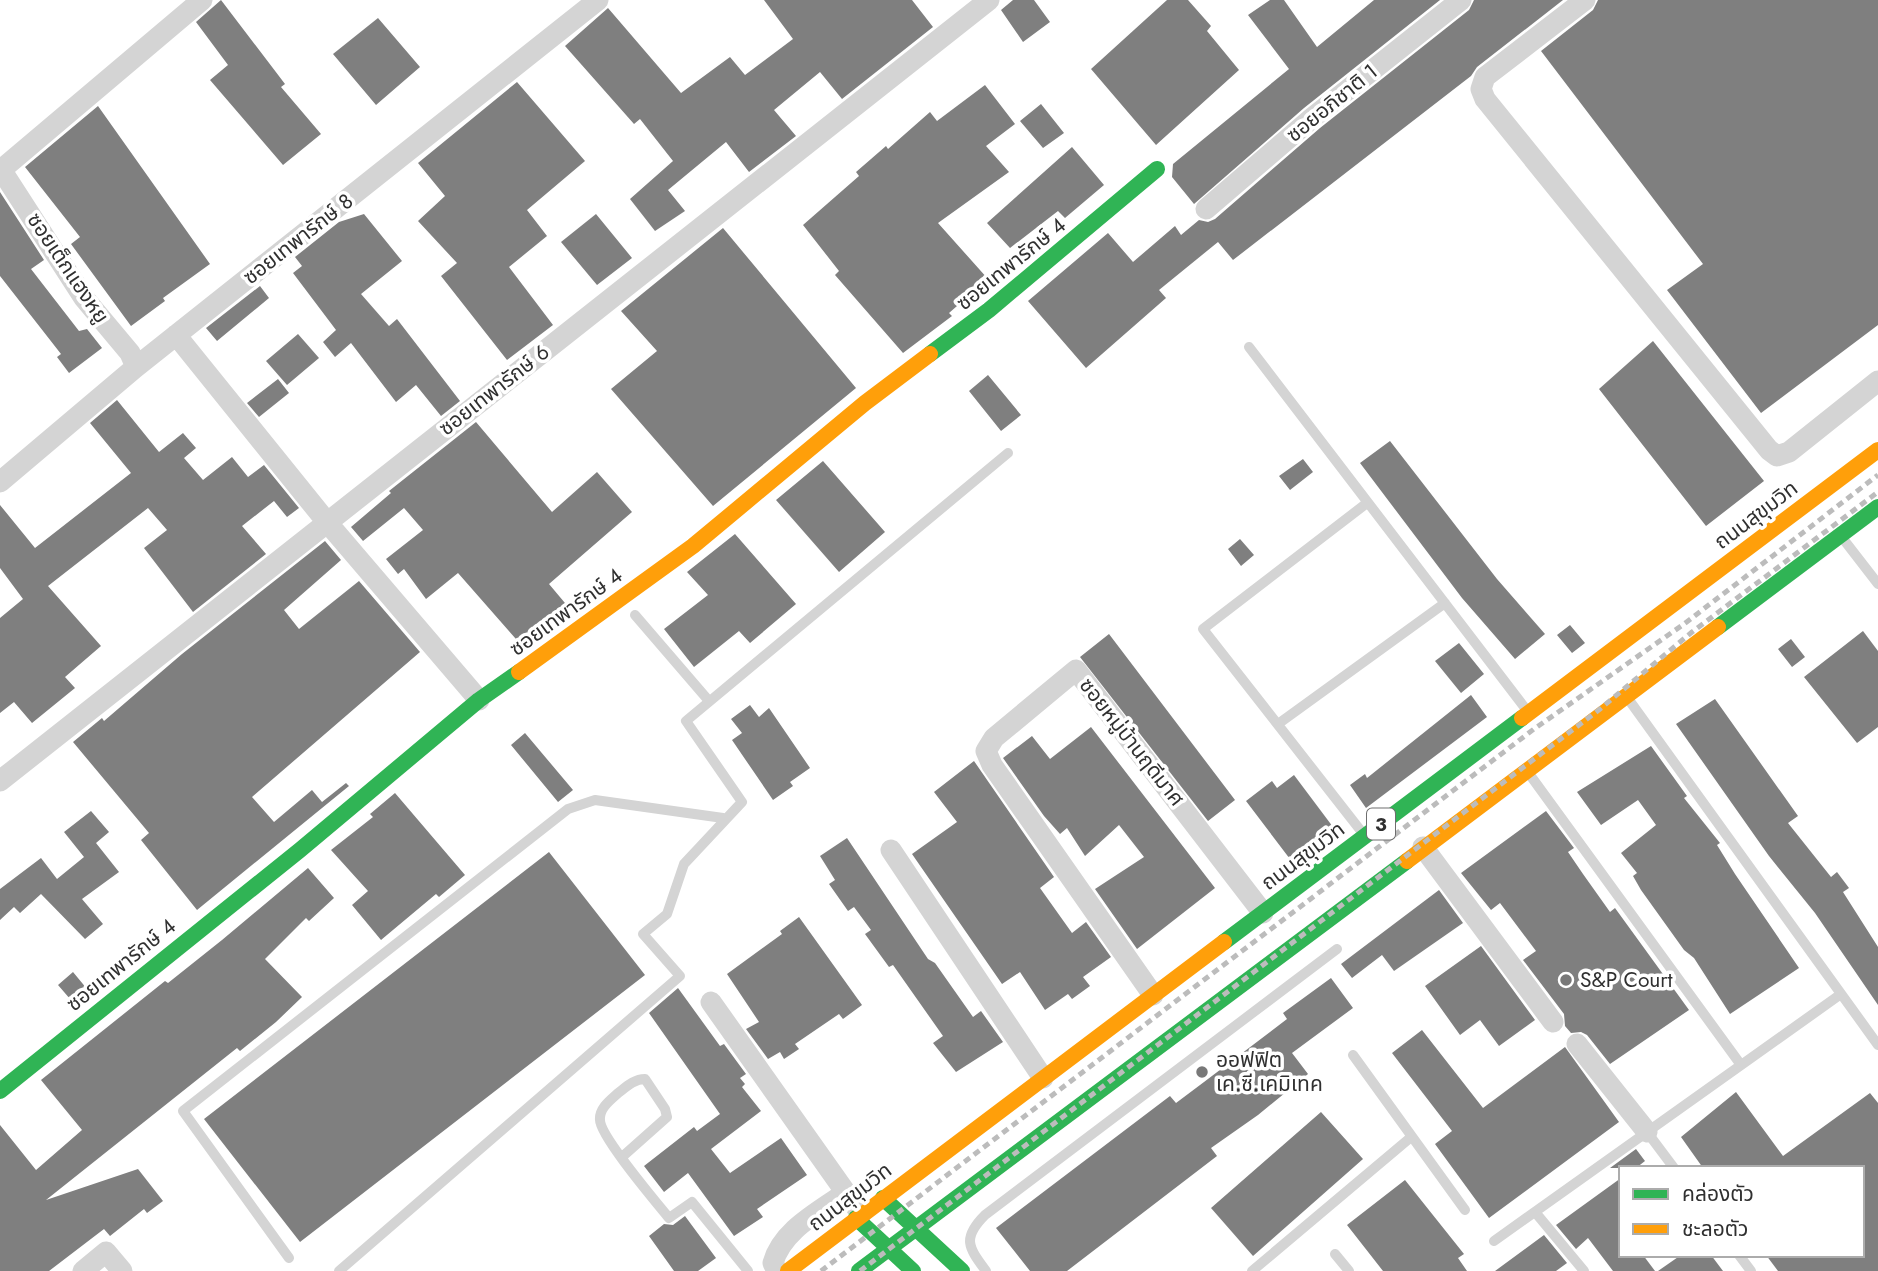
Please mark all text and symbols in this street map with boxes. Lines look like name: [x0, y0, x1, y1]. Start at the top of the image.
street label: ซอยอภิชาติ 1: [1280, 57, 1384, 149]
street label: ซอยเทพารักษ์ 8: [237, 186, 359, 292]
street label: ซอยเต็กแฮงหยู: [20, 207, 116, 329]
street label: ซอยเทพารักษ์ 4: [950, 210, 1072, 318]
street label: ซอยเทพารักษ์ 6: [432, 337, 556, 443]
street label: ถนนสุขุมวิท: [1708, 474, 1804, 556]
street label: ซอยเทพารักษ์ 4: [503, 561, 629, 663]
street label: ซอยหมู่บ้านฤดีมาศ: [1072, 671, 1192, 813]
road number: 3: [1367, 808, 1395, 839]
street label: ถนนสุขุมวิท: [1255, 815, 1351, 897]
street label: ซอยเทพารักษ์ 4: [60, 911, 182, 1019]
place label: S&P Court: [1580, 965, 1673, 995]
marker: S&P Court: [1558, 972, 1574, 988]
place label: ออฟฟิต เค.ซี.เคมิเทค: [1216, 1045, 1323, 1099]
marker: ออฟฟิต เค.ซี.เคมิเทค: [1194, 1064, 1210, 1080]
street label: ถนนสุขุมวิท: [802, 1156, 898, 1238]
legend: [1619, 1166, 1864, 1257]
text: คล่องตัว: [1682, 1179, 1754, 1209]
text: ชะลอตัว: [1682, 1214, 1748, 1244]

